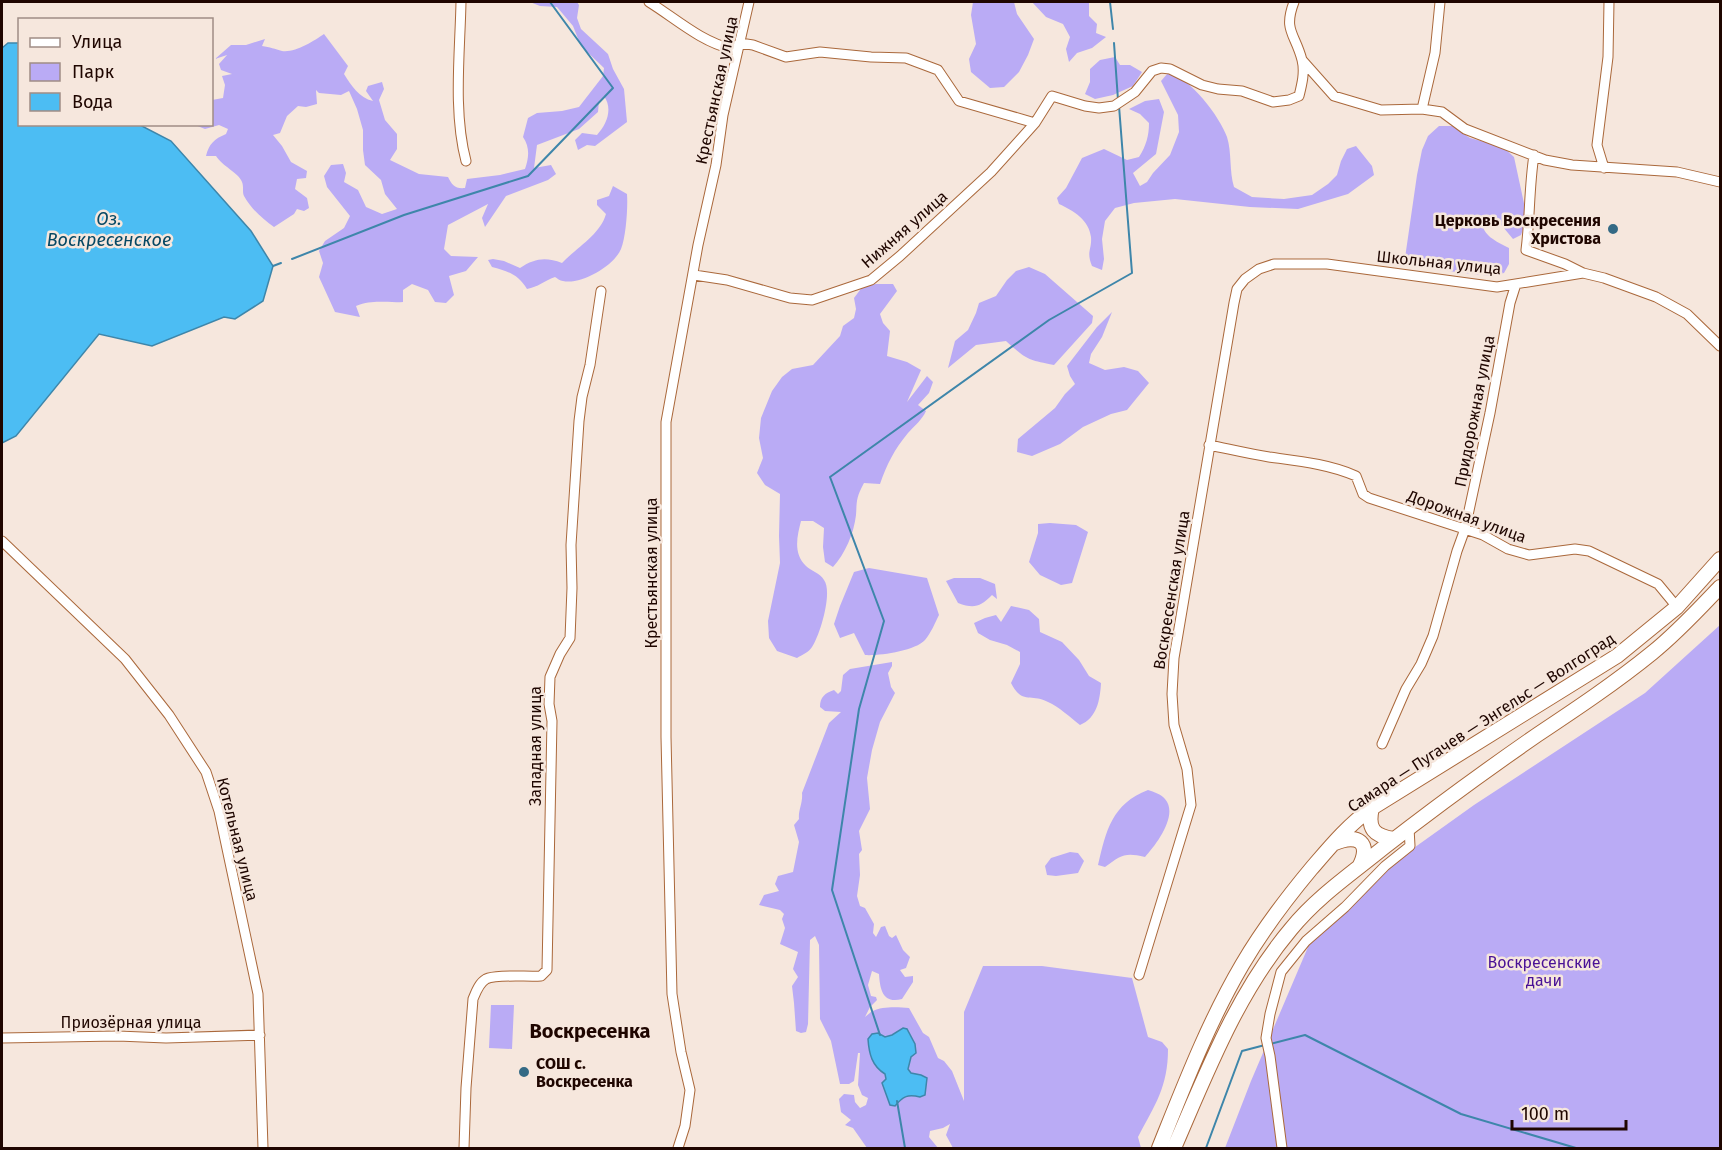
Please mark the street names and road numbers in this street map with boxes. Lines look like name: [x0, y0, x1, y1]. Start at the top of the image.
street label: Крестьянская улица: [691, 14, 741, 166]
street label: Нижняя улица: [857, 187, 951, 272]
street label: Школьная улица: [1376, 246, 1502, 279]
street label: Придорожная улица: [1450, 334, 1499, 489]
street label: Дорожная улица: [1404, 486, 1529, 547]
street label: Крестьянская улица: [642, 497, 661, 649]
street label: Воскресенская улица: [1150, 509, 1193, 671]
street label: Самара — Пугачев — Энгельс — Волгоград: [1344, 629, 1618, 816]
street label: Западная улица: [526, 686, 545, 806]
street label: Котельная улица: [213, 775, 262, 903]
street label: Приозёрная улица: [61, 1013, 201, 1032]

